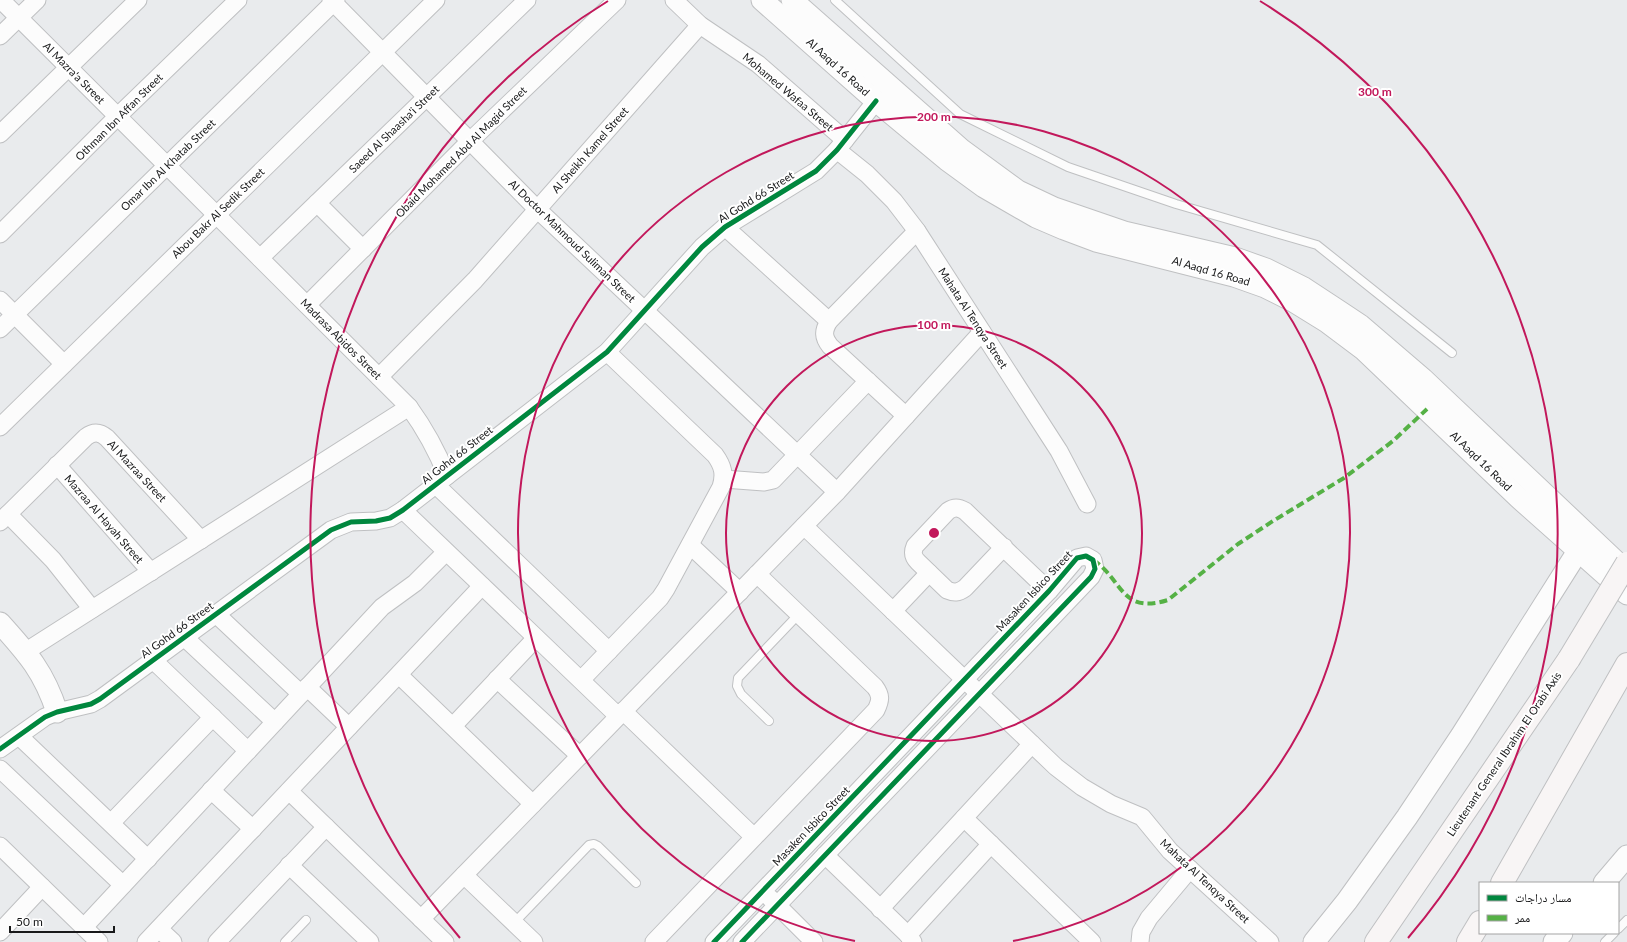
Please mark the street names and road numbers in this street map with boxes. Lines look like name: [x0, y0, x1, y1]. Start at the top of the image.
street label: Al Aaqd 16 Road: [804, 35, 873, 98]
street label: Al Mazra'a Street: [41, 39, 108, 106]
street label: Mohamed Wafaa Street: [740, 50, 836, 133]
street label: Othman Ibn Affan Street: [72, 70, 165, 163]
street label: Saeed Al Shaasha'i Street: [346, 82, 441, 175]
street label: Obaid Mohamed Abd Al Magid Street: [392, 83, 529, 220]
street label: Al Sheikh Kamel Street: [549, 104, 631, 195]
street label: Omar Ibn Al Khatab Street: [118, 116, 218, 213]
street label: Abou Bakr Al Sedik Street: [169, 165, 267, 260]
street label: Al Gohd 66 Street: [716, 168, 796, 225]
street label: Al Doctor Mahmoud Suliman Street: [506, 177, 638, 305]
street label: Al Aaqd 16 Road: [1171, 253, 1252, 288]
street label: Mahata Al Tenqya Street: [936, 265, 1011, 371]
street label: Madrasa Abidos Street: [298, 296, 384, 382]
street label: Al Gohd 66 Street: [419, 423, 495, 486]
street label: Al Aaqd 16 Road: [1448, 428, 1515, 493]
street label: Al Mazraa Street: [105, 437, 169, 504]
street label: Mazraa Al Hayah Street: [62, 472, 146, 566]
street label: Masaken Isbico Street: [993, 548, 1074, 634]
street label: Al Gohd 66 Street: [138, 599, 216, 660]
street label: Lieutenant General Ibrahim El Orabi Axis: [1444, 669, 1564, 838]
street label: Masaken Isbico Street: [769, 783, 852, 868]
street label: Mahata Al Tenqya Street: [1158, 836, 1253, 925]

